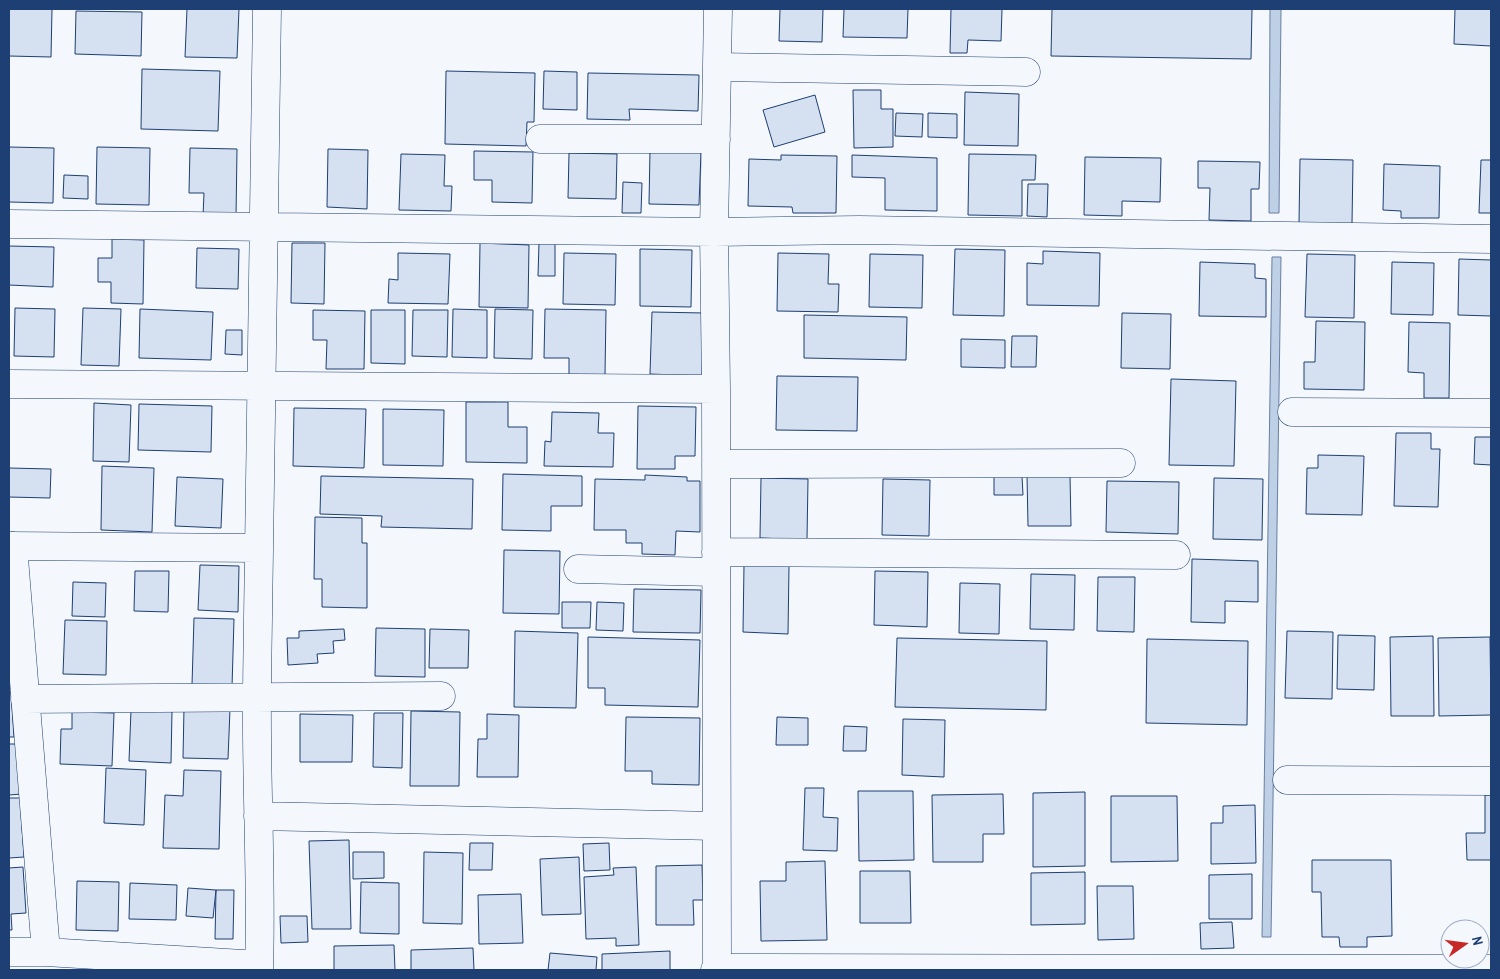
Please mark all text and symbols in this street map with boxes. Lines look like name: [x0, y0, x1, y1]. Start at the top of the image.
north arrow: [1440, 919, 1490, 969]
text: N: [1468, 935, 1487, 947]

